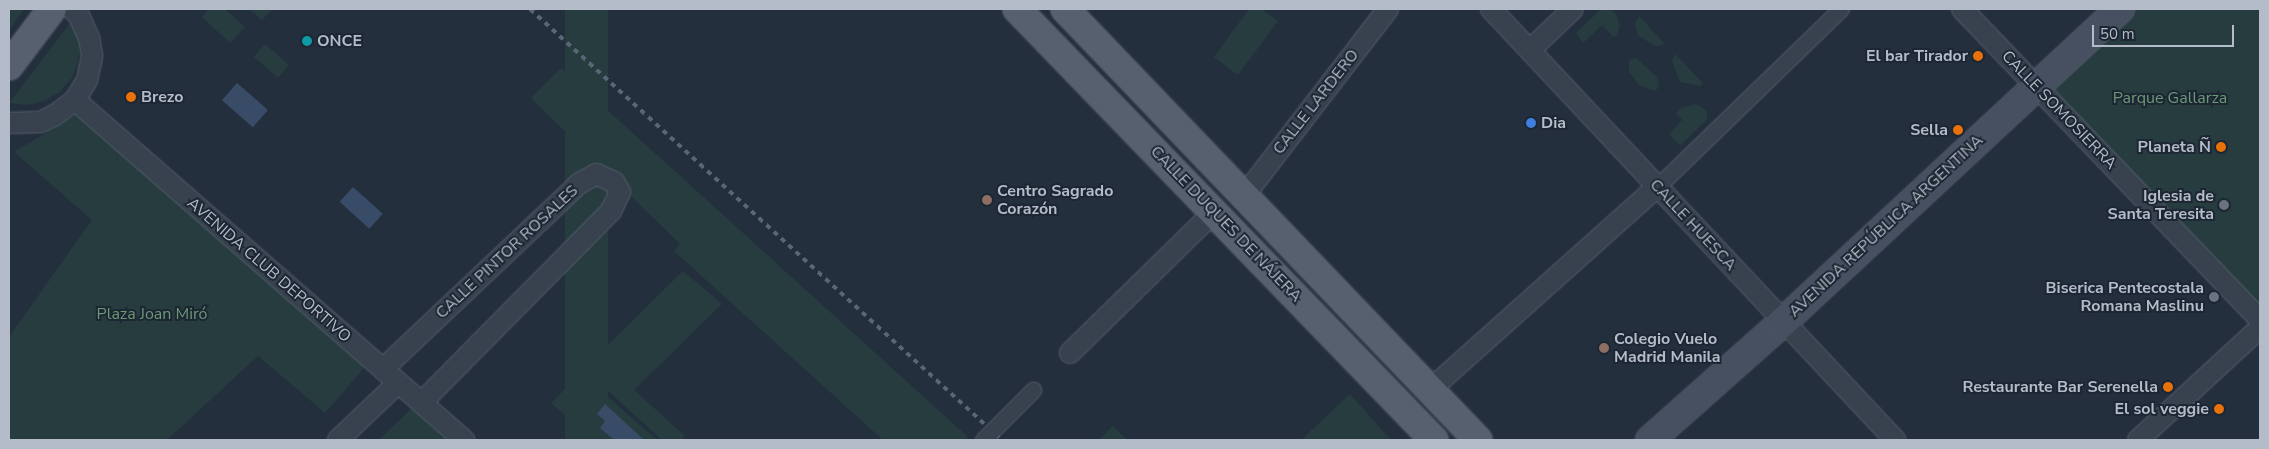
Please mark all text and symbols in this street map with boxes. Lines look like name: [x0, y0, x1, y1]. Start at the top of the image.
scale bar: [2094, 15, 2236, 47]
text: 50 m: [2100, 24, 2135, 44]
place label: ONCE: [317, 31, 362, 51]
marker: ONCE: [301, 35, 313, 47]
street label: CALLE LARDERO: [1269, 46, 1363, 158]
place label: El bar Tirador: [1866, 46, 1968, 66]
street label: CALLE SOMOSIERRA: [1998, 47, 2120, 173]
marker: El bar Tirador: [1972, 50, 1984, 62]
place label: Brezo: [141, 87, 183, 107]
park label: Parque Gallarza: [2113, 88, 2227, 108]
marker: Brezo: [125, 91, 137, 103]
place label: Dia: [1541, 113, 1566, 133]
marker: Dia: [1525, 117, 1537, 129]
place label: Sella: [1910, 120, 1948, 140]
marker: Sella: [1952, 124, 1964, 136]
street label: AVENIDA REPÚBLICA ARGENTINA: [1785, 131, 1987, 321]
place label: Planeta Ñ: [2138, 137, 2211, 157]
marker: Planeta Ñ: [2215, 141, 2227, 153]
street label: CALLE DUQUES DE NÁJERA: [1146, 142, 1306, 306]
street label: CALLE HUESCA: [1646, 175, 1740, 275]
street label: CALLE PINTOR ROSALES: [432, 181, 582, 323]
place label: Centro Sagrado Corazón: [997, 181, 1113, 219]
place label: Iglesia de Santa Teresita: [2108, 186, 2214, 224]
street label: AVENIDA CLUB DEPORTIVO: [183, 194, 355, 346]
marker: Centro Sagrado Corazón: [981, 194, 993, 206]
marker: Iglesia de Santa Teresita: [2218, 199, 2230, 211]
place label: Biserica Pentecostala Romana Maslinu: [2046, 278, 2204, 316]
marker: Biserica Pentecostala Romana Maslinu: [2208, 291, 2220, 303]
park label: Plaza Joan Miró: [97, 304, 207, 324]
place label: Colegio Vuelo Madrid Manila: [1614, 329, 1720, 367]
marker: Colegio Vuelo Madrid Manila: [1598, 342, 1610, 354]
place label: Restaurante Bar Serenella: [1962, 377, 2158, 397]
marker: Restaurante Bar Serenella: [2162, 381, 2174, 393]
place label: El sol veggie: [2115, 399, 2209, 419]
marker: El sol veggie: [2213, 403, 2225, 415]

